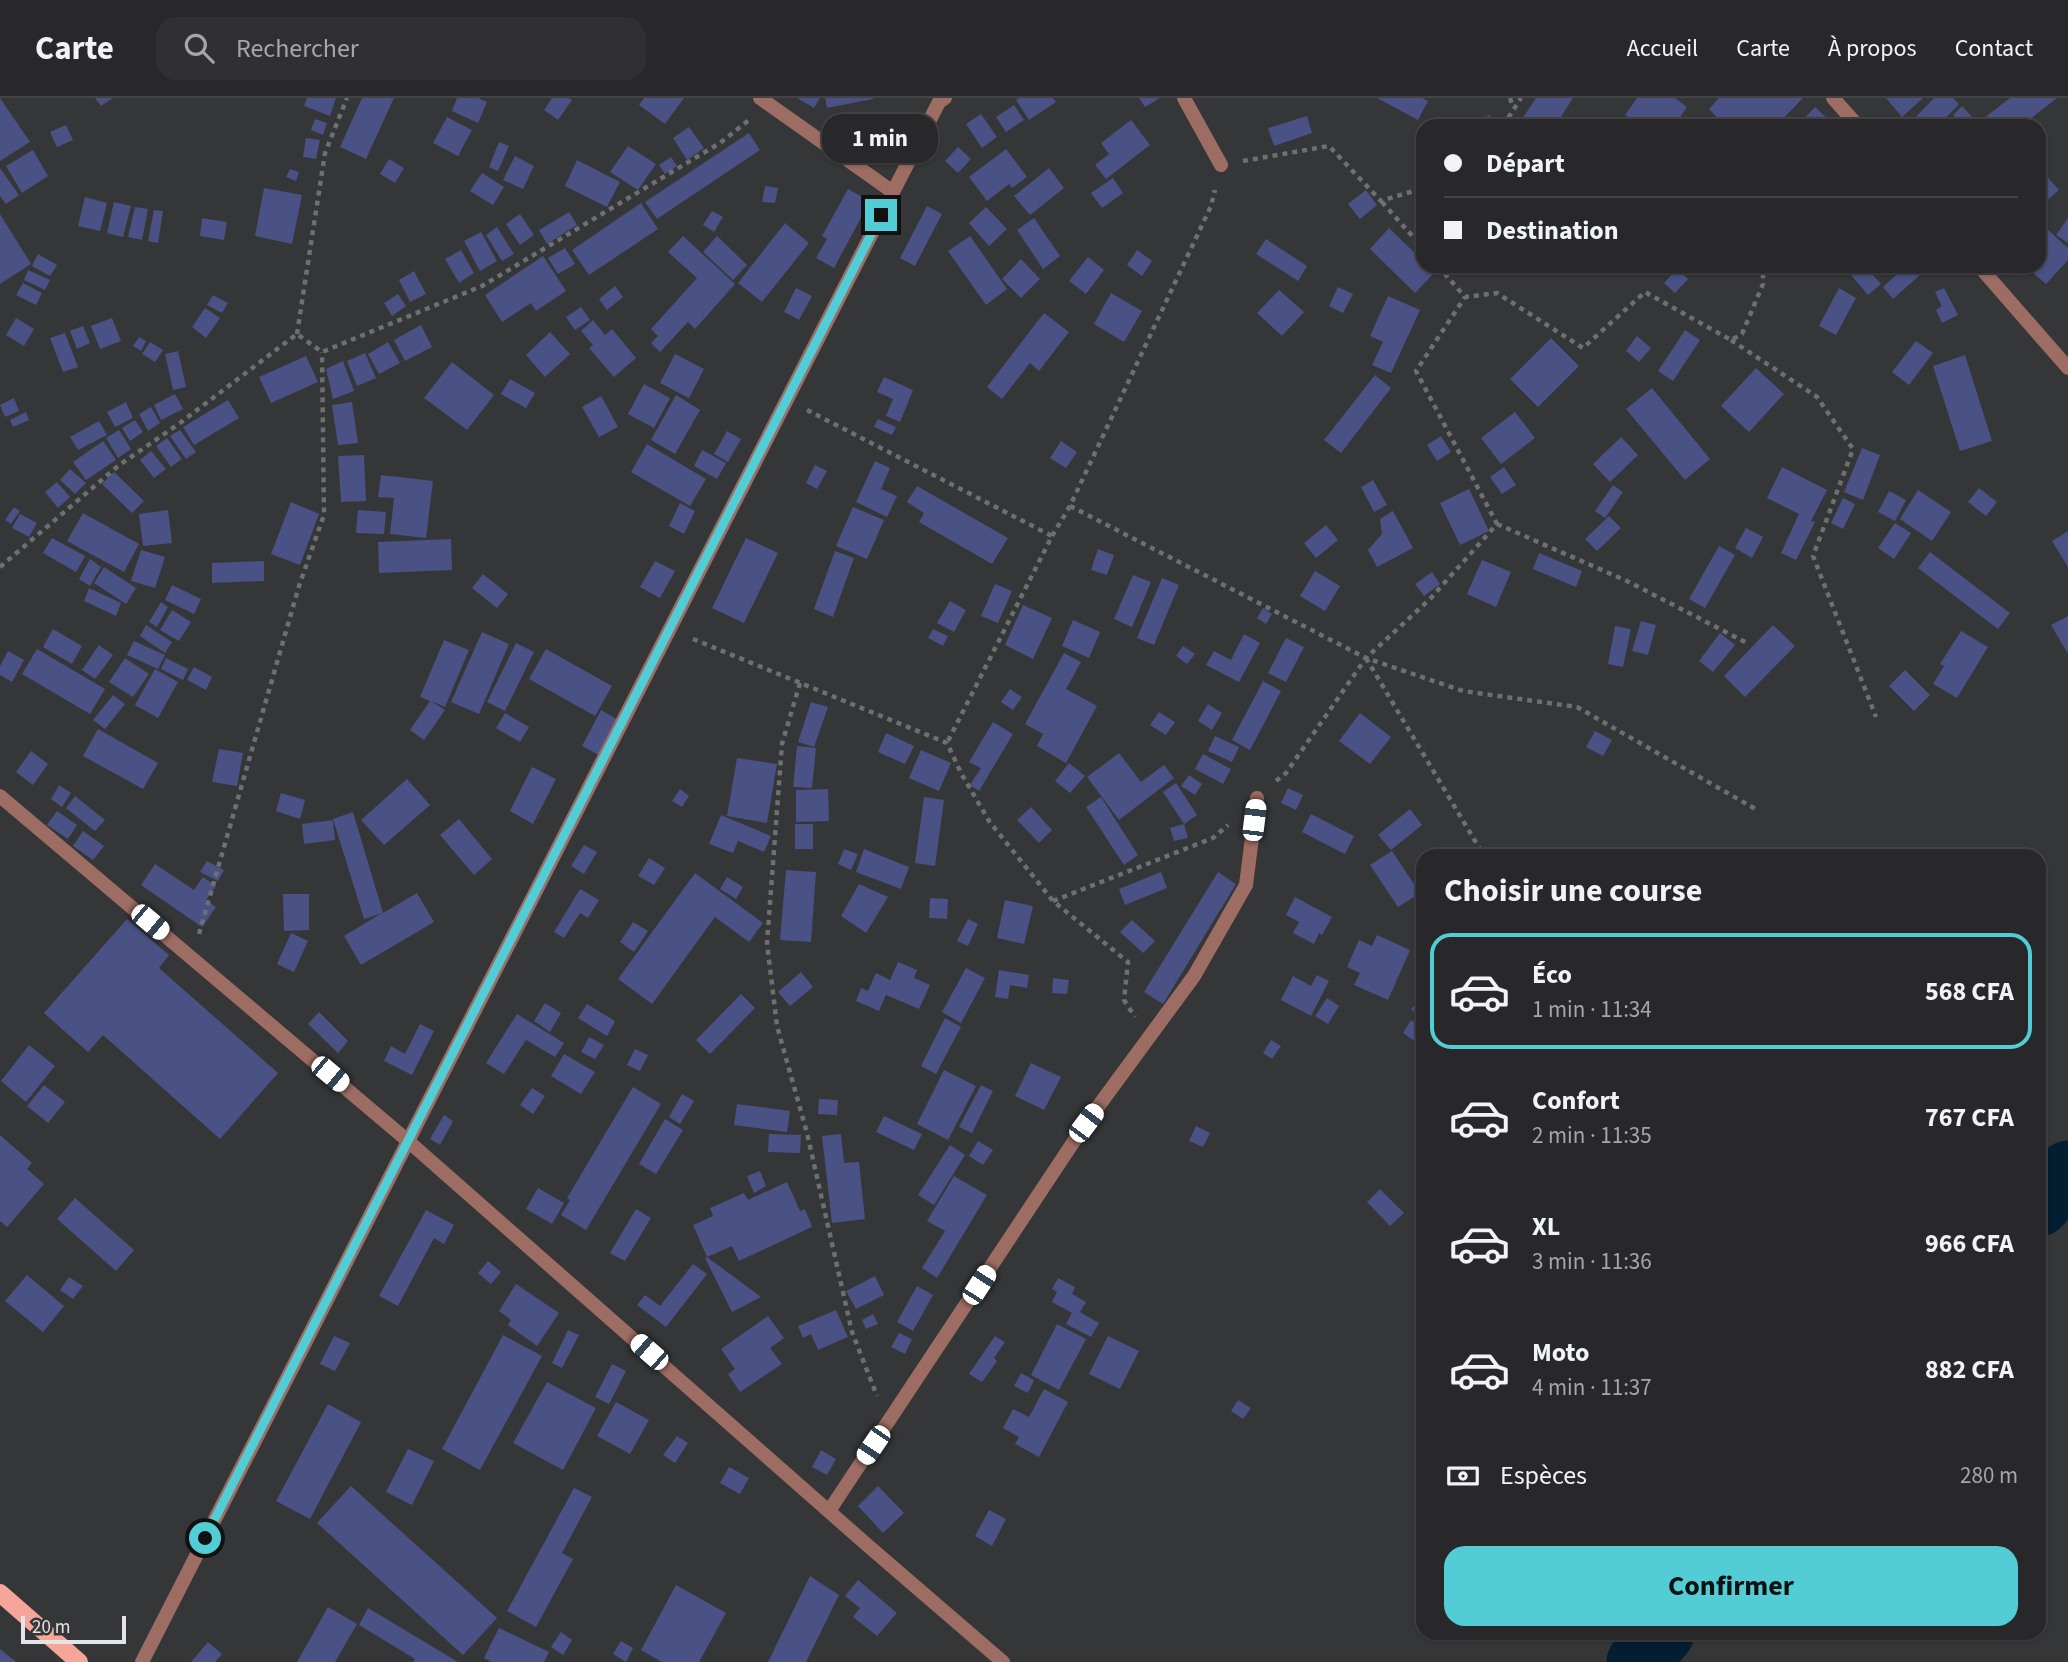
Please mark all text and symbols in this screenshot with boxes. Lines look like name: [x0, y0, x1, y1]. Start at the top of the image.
search box: [156, 17, 646, 80]
text: Carte: [35, 25, 114, 72]
icon: search: [180, 29, 218, 67]
text: Rechercher: [236, 30, 359, 67]
text: Accueil: [1627, 31, 1698, 66]
text: Carte: [1736, 31, 1790, 66]
text: À propos: [1828, 31, 1917, 66]
text: Contact: [1955, 31, 2033, 66]
callout: 1 min: [823, 114, 939, 162]
text: 1 min: [852, 122, 908, 155]
text: Départ: [1486, 145, 1565, 182]
route end: [865, 199, 897, 231]
text: Destination: [1486, 212, 1619, 249]
car: [1242, 798, 1267, 842]
text: Choisir une course: [1444, 868, 1702, 914]
car: [128, 900, 173, 944]
text: Éco: [1532, 956, 1572, 993]
icon: car: [1448, 960, 1511, 1023]
text: 568 CFA: [1925, 973, 2014, 1010]
text: 1 min · 11:34: [1532, 993, 1652, 1026]
car: [308, 1052, 353, 1096]
text: Confort: [1532, 1082, 1620, 1119]
icon: car: [1448, 1086, 1511, 1149]
text: 767 CFA: [1925, 1099, 2014, 1136]
car: [1065, 1100, 1108, 1146]
text: 2 min · 11:35: [1532, 1119, 1652, 1152]
text: XL: [1532, 1208, 1560, 1245]
icon: car: [1448, 1212, 1511, 1275]
text: 966 CFA: [1925, 1225, 2014, 1262]
text: 3 min · 11:36: [1532, 1245, 1652, 1278]
car: [959, 1262, 1000, 1308]
car: [627, 1330, 672, 1374]
text: Moto: [1532, 1334, 1589, 1371]
icon: car: [1448, 1338, 1511, 1401]
text: 882 CFA: [1925, 1351, 2014, 1388]
text: 4 min · 11:37: [1532, 1371, 1652, 1404]
car: [853, 1422, 894, 1468]
icon: cash: [1444, 1457, 1482, 1495]
text: Espèces: [1500, 1457, 1587, 1494]
text: 280 m: [1960, 1459, 2018, 1492]
route start: [189, 1522, 221, 1554]
button: Confirmer: [1444, 1546, 2018, 1626]
scale bar: [21, 1613, 126, 1645]
text: 20 m: [32, 1614, 70, 1641]

